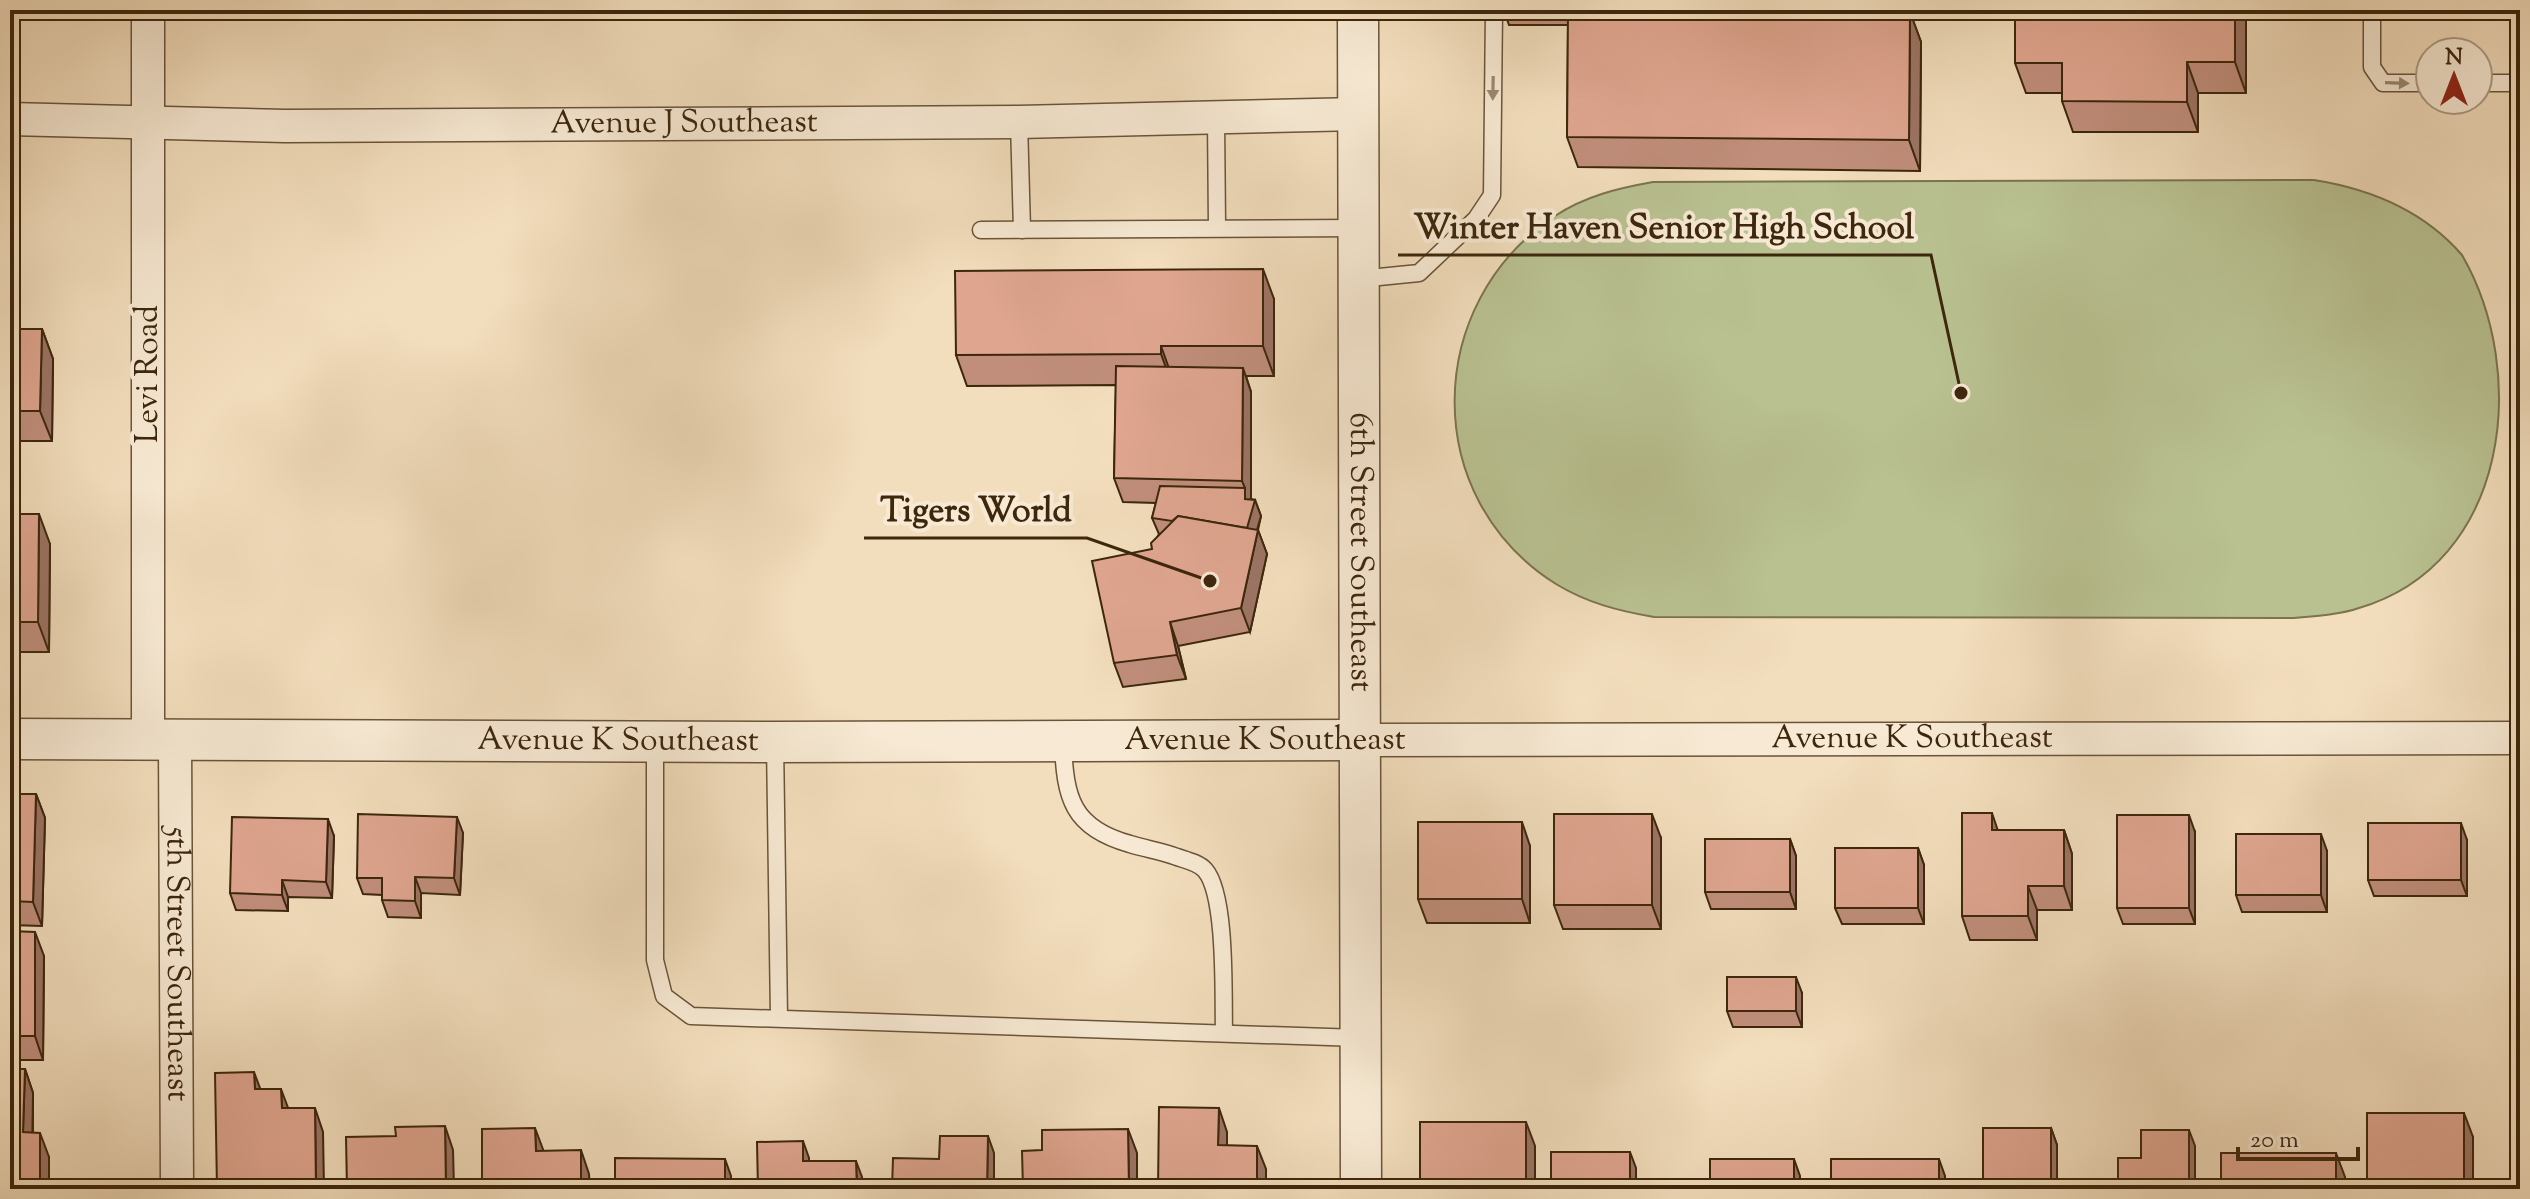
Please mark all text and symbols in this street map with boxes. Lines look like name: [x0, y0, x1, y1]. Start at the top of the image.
north arrow: [2414, 36, 2494, 116]
text: N: [2445, 43, 2463, 75]
one-way arrow: [1487, 76, 1499, 101]
one-way arrow: [2384, 76, 2410, 89]
street label: Avenue J Southeast: [550, 100, 818, 148]
callout: Winter Haven Senior High School: [1398, 197, 1931, 255]
text: Winter Haven Senior High School: [1414, 205, 1915, 254]
street label: Levi Road: [126, 305, 172, 443]
street label: 6th Street Southeast: [1336, 412, 1383, 692]
callout: Tigers World: [864, 480, 1087, 538]
text: Tigers World: [880, 488, 1072, 537]
street label: Avenue K Southeast: [1771, 716, 2053, 762]
street label: Avenue K Southeast: [477, 718, 759, 765]
street label: Avenue K Southeast: [1124, 718, 1406, 764]
street label: 5th Street Southeast: [152, 825, 200, 1102]
scale bar: [2238, 1111, 2358, 1161]
text: 20 m: [2250, 1124, 2299, 1158]

